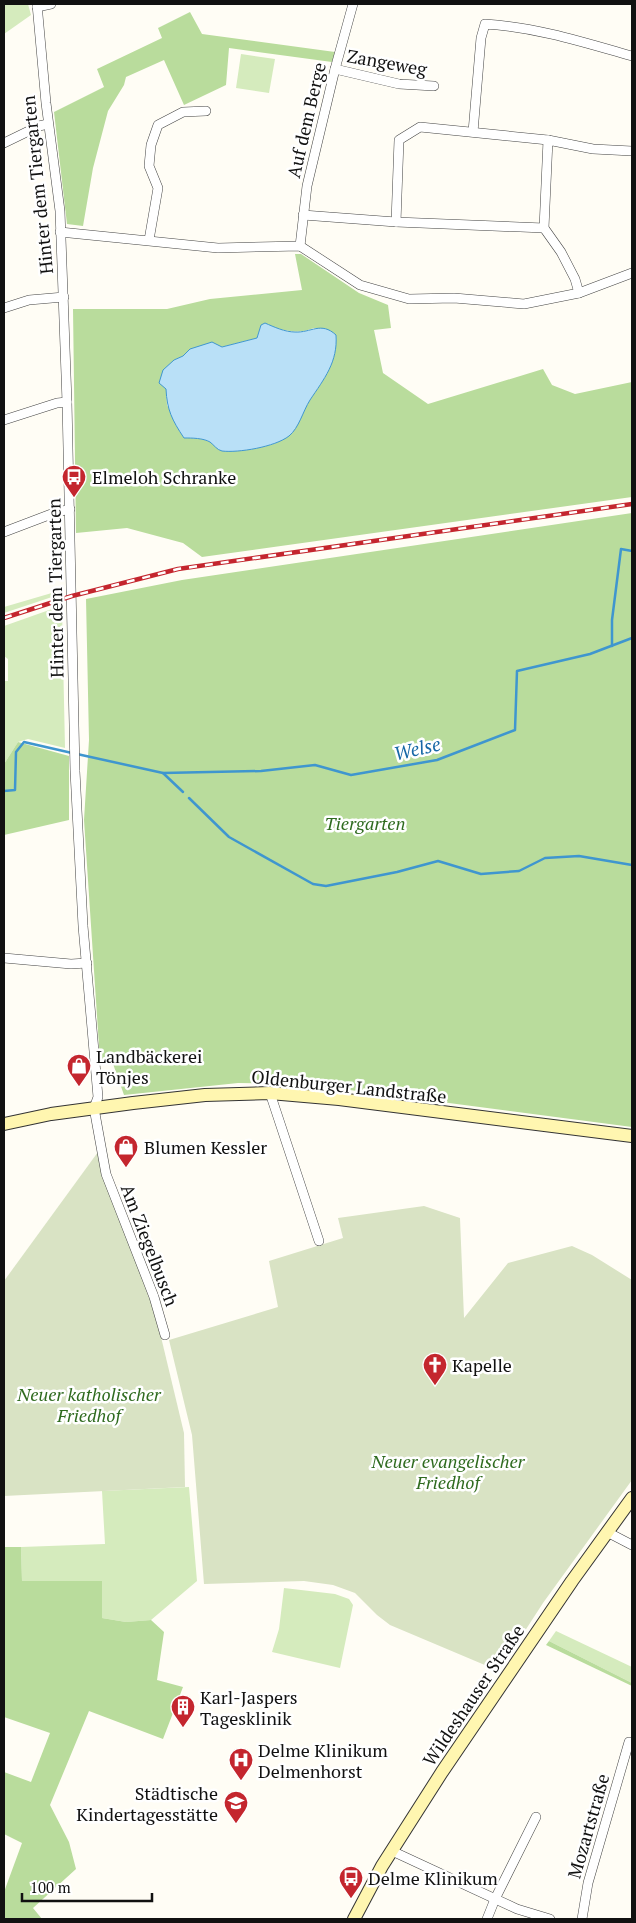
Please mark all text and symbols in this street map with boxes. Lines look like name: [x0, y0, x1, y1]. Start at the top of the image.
street label: Zangeweg: [345, 43, 429, 81]
street label: Auf dem Berge: [281, 60, 331, 180]
street label: Hinter dem Tiergarten: [16, 94, 58, 276]
bus stop icon: Elmeloh Schranke: [61, 464, 87, 498]
place label: Elmeloh Schranke: [92, 465, 236, 489]
street label: Hinter dem Tiergarten: [41, 498, 69, 678]
water label: Welse: [391, 730, 443, 765]
park label: Tiergarten: [325, 811, 405, 835]
place label: Landbäckerei Tönjes: [96, 1044, 202, 1089]
shop icon: Landbäckerei Tönjes: [66, 1053, 92, 1087]
street label: Oldenburger Landstraße: [250, 1064, 448, 1108]
shop icon: Blumen Kessler: [113, 1134, 139, 1168]
place label: Blumen Kessler: [144, 1135, 267, 1159]
street label: Am Ziegelbusch: [116, 1181, 184, 1310]
church icon: Kapelle: [422, 1352, 448, 1386]
place label: Kapelle: [452, 1353, 512, 1377]
park label: Neuer katholischer Friedhof: [16, 1382, 162, 1427]
park label: Neuer evangelischer Friedhof: [370, 1449, 526, 1494]
street label: Wildeshauser Straße: [417, 1620, 529, 1770]
place label: Karl-Jaspers Tagesklinik: [200, 1685, 298, 1730]
building icon: Karl-Jaspers Tagesklinik: [170, 1694, 196, 1728]
place label: Delme Klinikum Delmenhorst: [258, 1738, 388, 1783]
hospital icon: Delme Klinikum Delmenhorst: [228, 1747, 254, 1781]
street label: Mozartstraße: [562, 1771, 614, 1881]
place label: Städtische Kindertagesstätte: [76, 1781, 218, 1826]
school or university icon: Städtische Kindertagesstätte: [223, 1790, 249, 1824]
bus stop icon: Delme Klinikum: [338, 1865, 364, 1899]
place label: Delme Klinikum: [368, 1866, 498, 1890]
scale bar: [22, 1870, 152, 1902]
text: 100 m: [30, 1877, 71, 1897]

